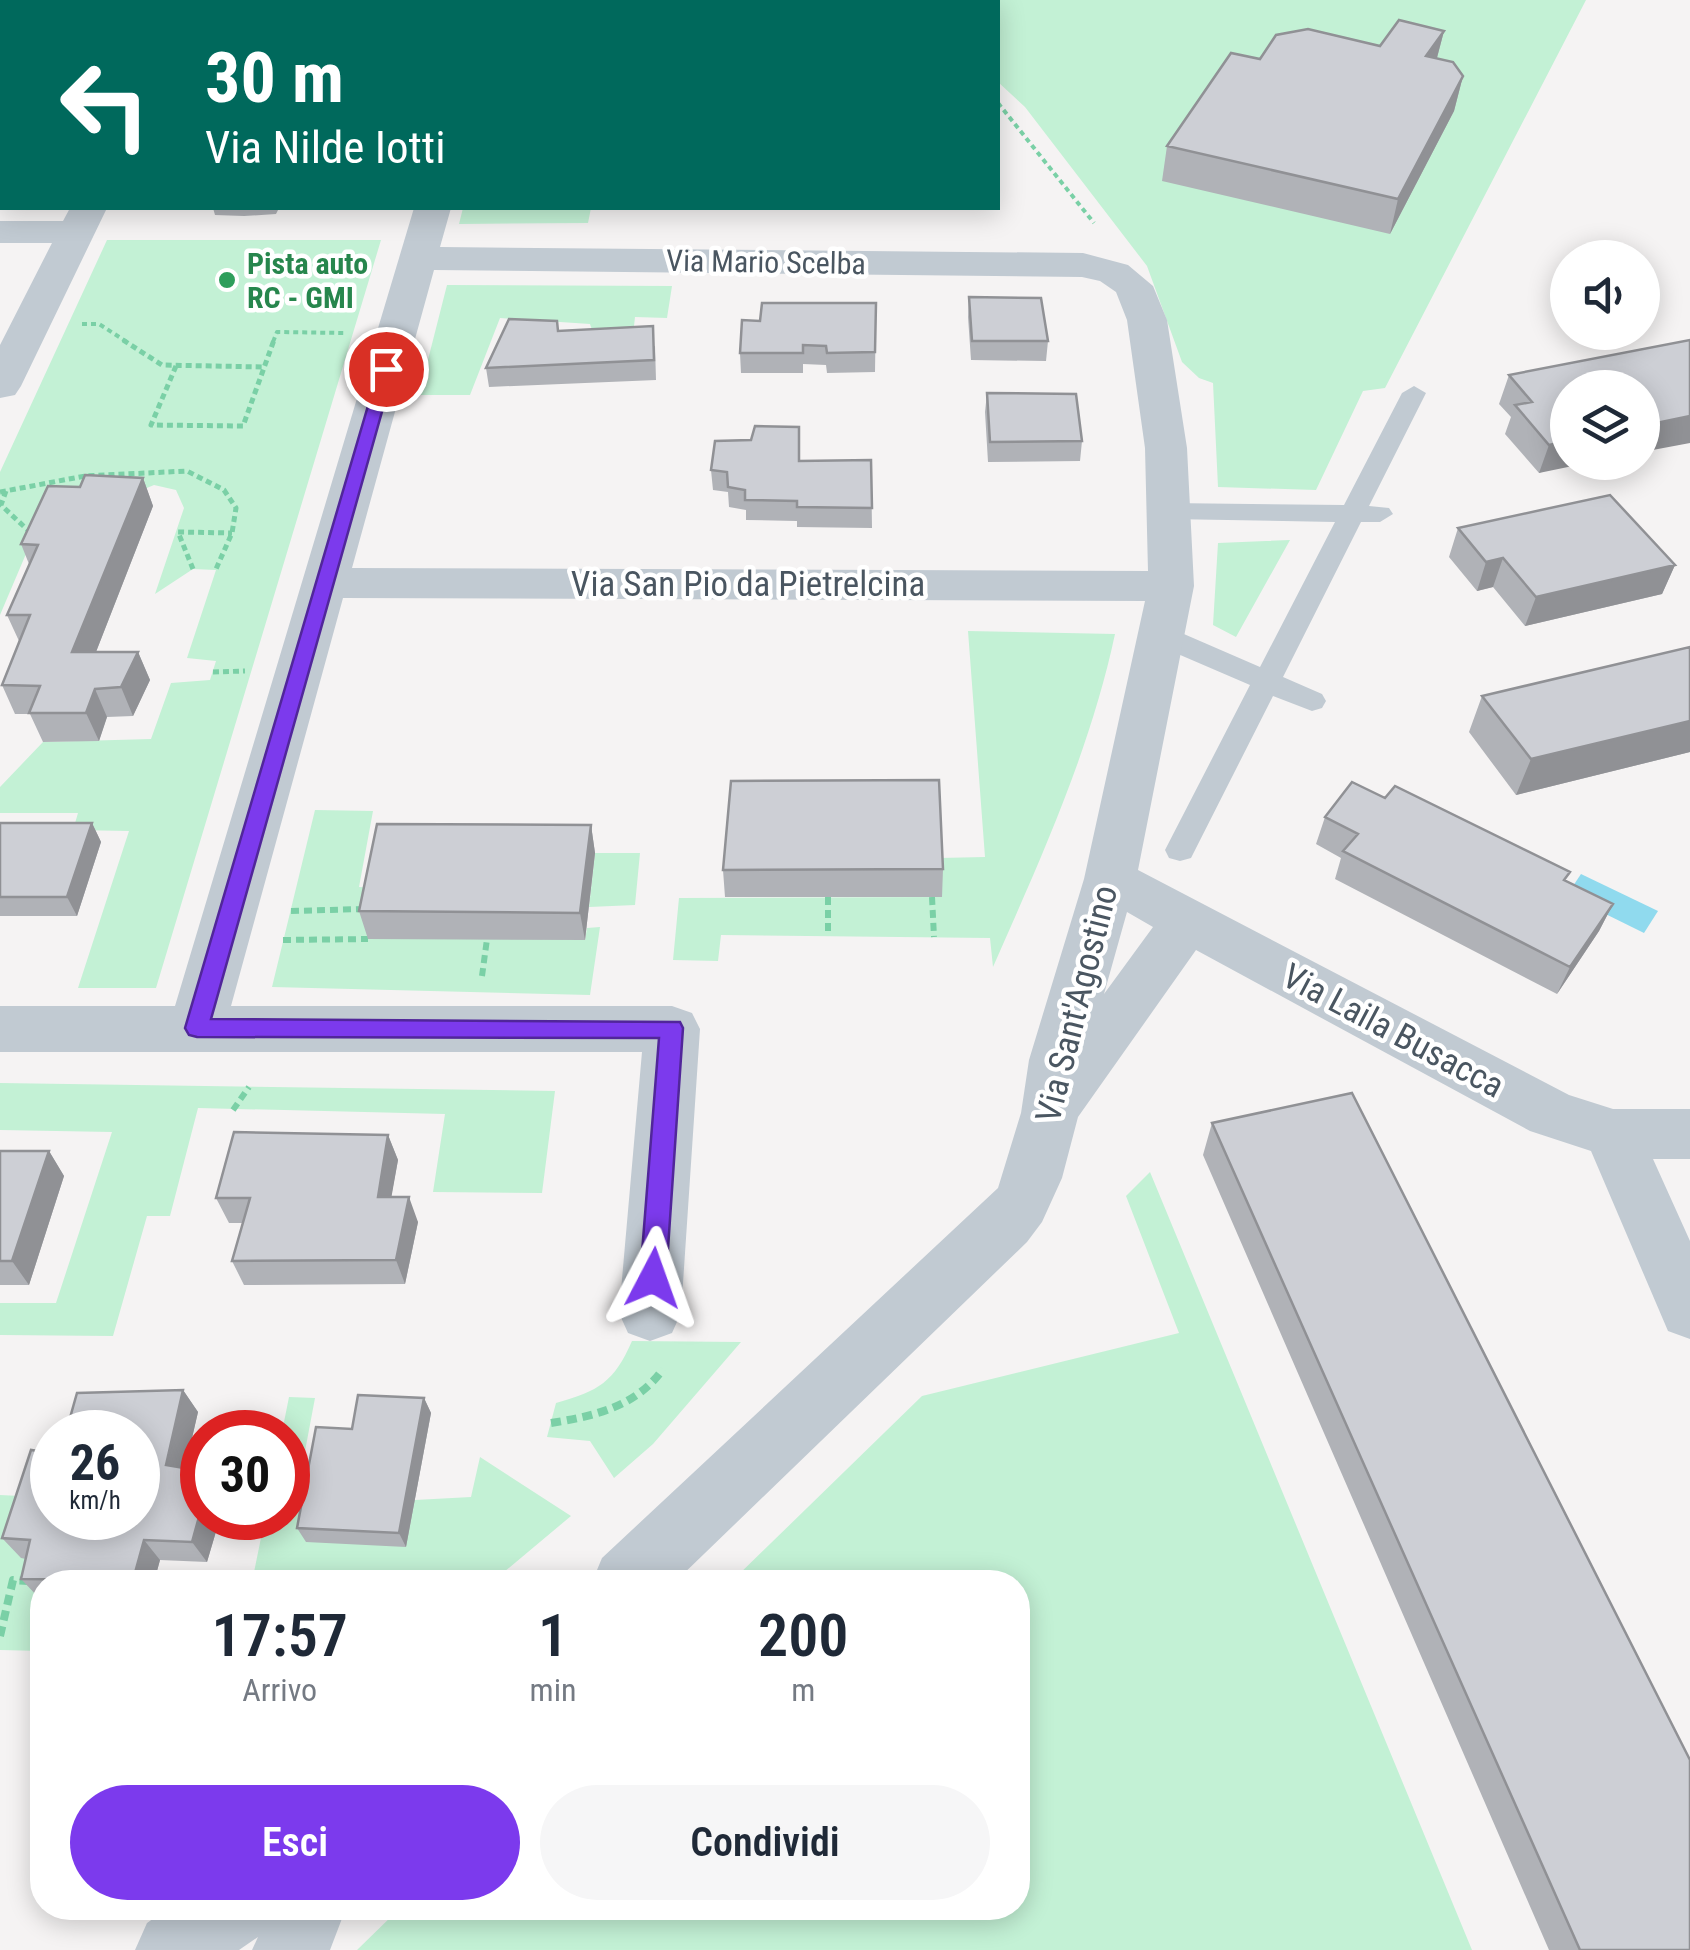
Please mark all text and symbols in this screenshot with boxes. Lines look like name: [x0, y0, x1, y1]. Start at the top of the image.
text: 30 m: [205, 37, 344, 119]
icon: left: [40, 40, 170, 170]
text: Via Nilde Iotti: [205, 121, 446, 174]
map controls: [1550, 240, 1660, 480]
button: sound: [1550, 240, 1660, 350]
street label: Via Mario Scelba: [666, 243, 866, 281]
place label: Pista auto RC - GMI: [247, 246, 368, 315]
marker: Pista auto RC - GMI: [216, 269, 238, 291]
pin: [344, 327, 429, 412]
icon: arrive: [359, 342, 414, 397]
button: layers: [1550, 370, 1660, 480]
street label: Via San Pio da Pietrelcina: [571, 564, 925, 605]
street label: Via Sant'Agostino: [1028, 881, 1126, 1127]
street label: Via Laila Busacca: [1275, 955, 1511, 1107]
position arrow: [601, 1226, 705, 1330]
speed limit sign: 30: [180, 1410, 310, 1540]
text: 26: [70, 1434, 120, 1492]
text: km/h: [69, 1486, 121, 1515]
text: 17:57: [211, 1600, 348, 1671]
text: 1: [538, 1600, 568, 1671]
text: 200: [758, 1600, 848, 1671]
text: Arrivo: [242, 1671, 317, 1709]
text: min: [530, 1671, 576, 1709]
text: m: [791, 1671, 815, 1709]
button: Esci: [70, 1785, 520, 1900]
button: Condividi: [540, 1785, 990, 1900]

